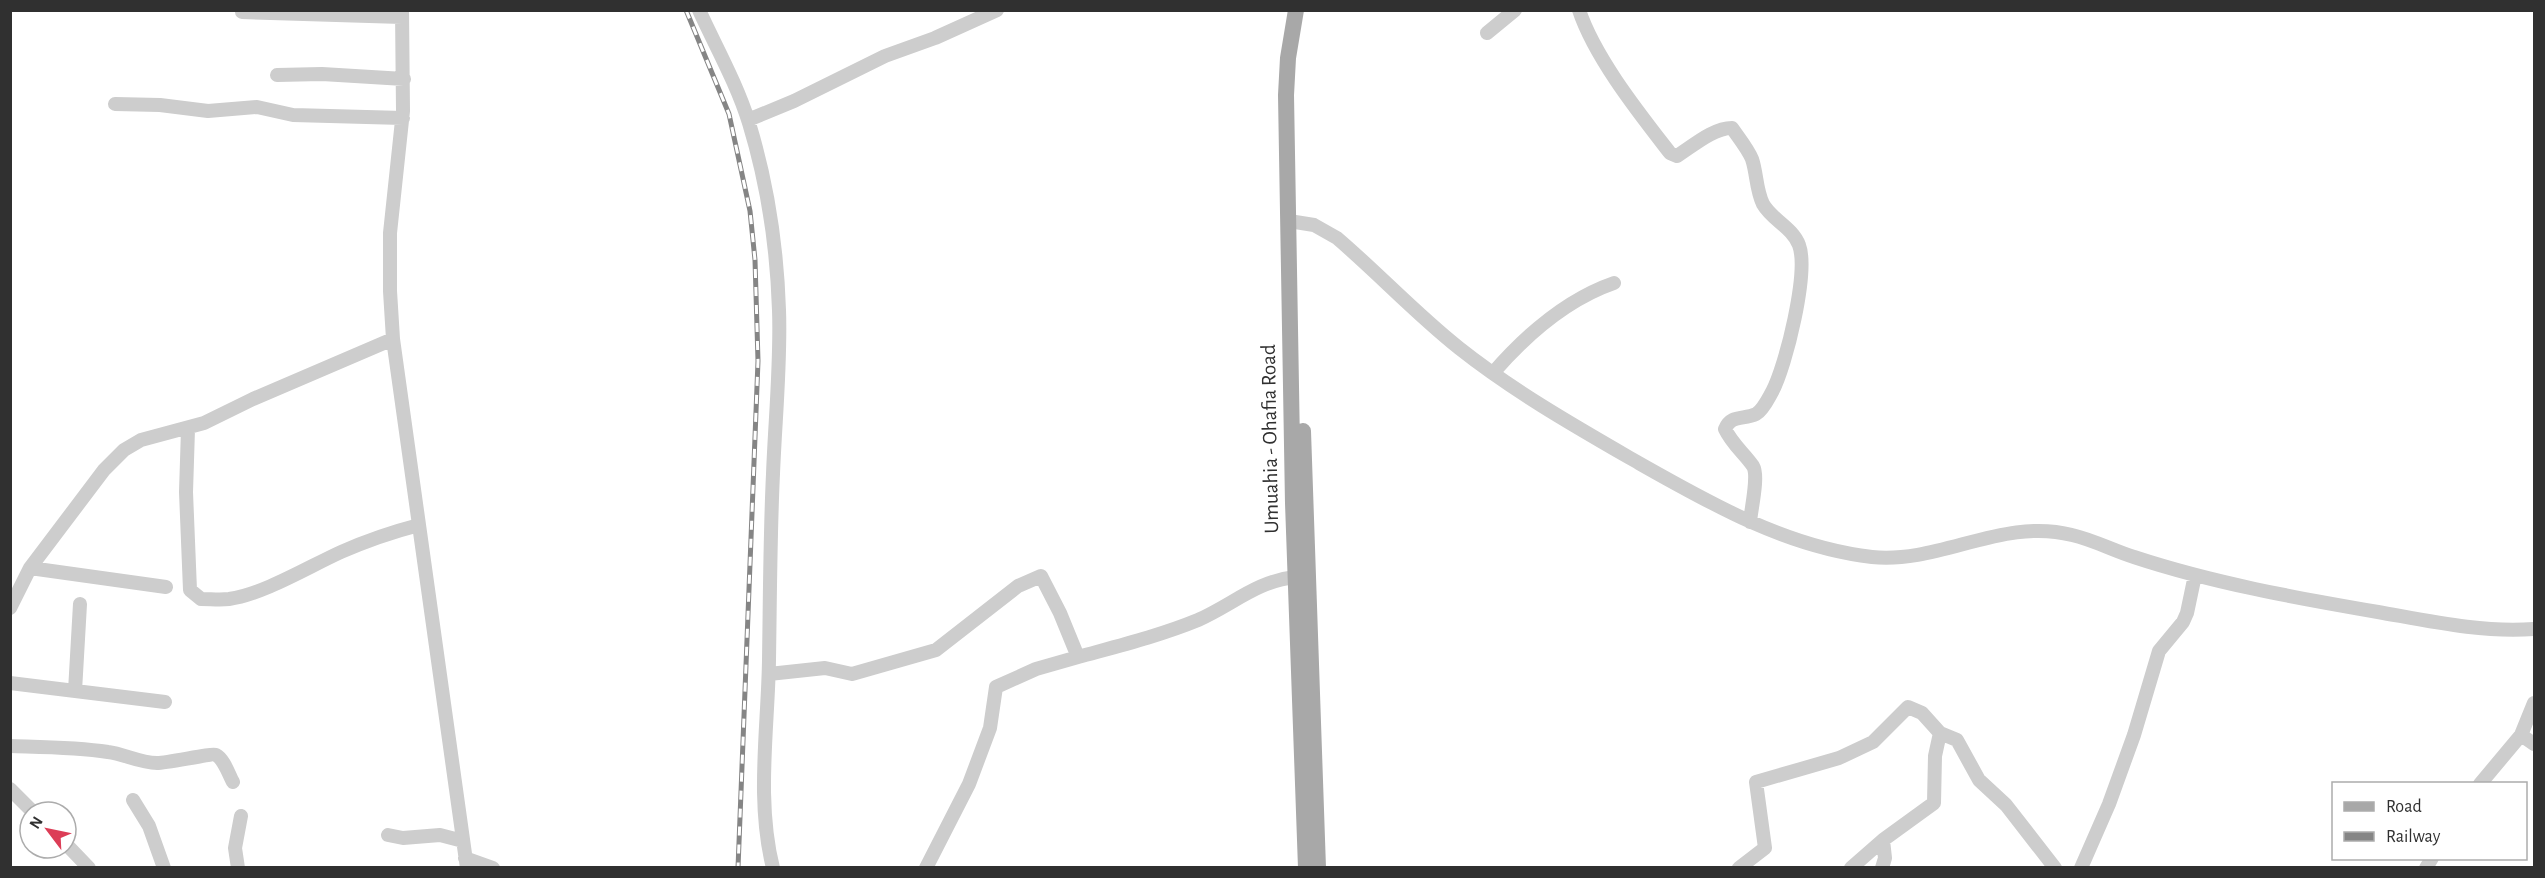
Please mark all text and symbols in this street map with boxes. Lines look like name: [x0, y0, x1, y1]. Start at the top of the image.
street label: Umuahia - Ohafia Road: [1258, 344, 1282, 534]
legend: [2332, 782, 2527, 860]
text: Road: [2386, 798, 2422, 816]
north arrow: [18, 800, 78, 860]
text: N: [26, 814, 46, 832]
text: Railway: [2386, 828, 2441, 846]

